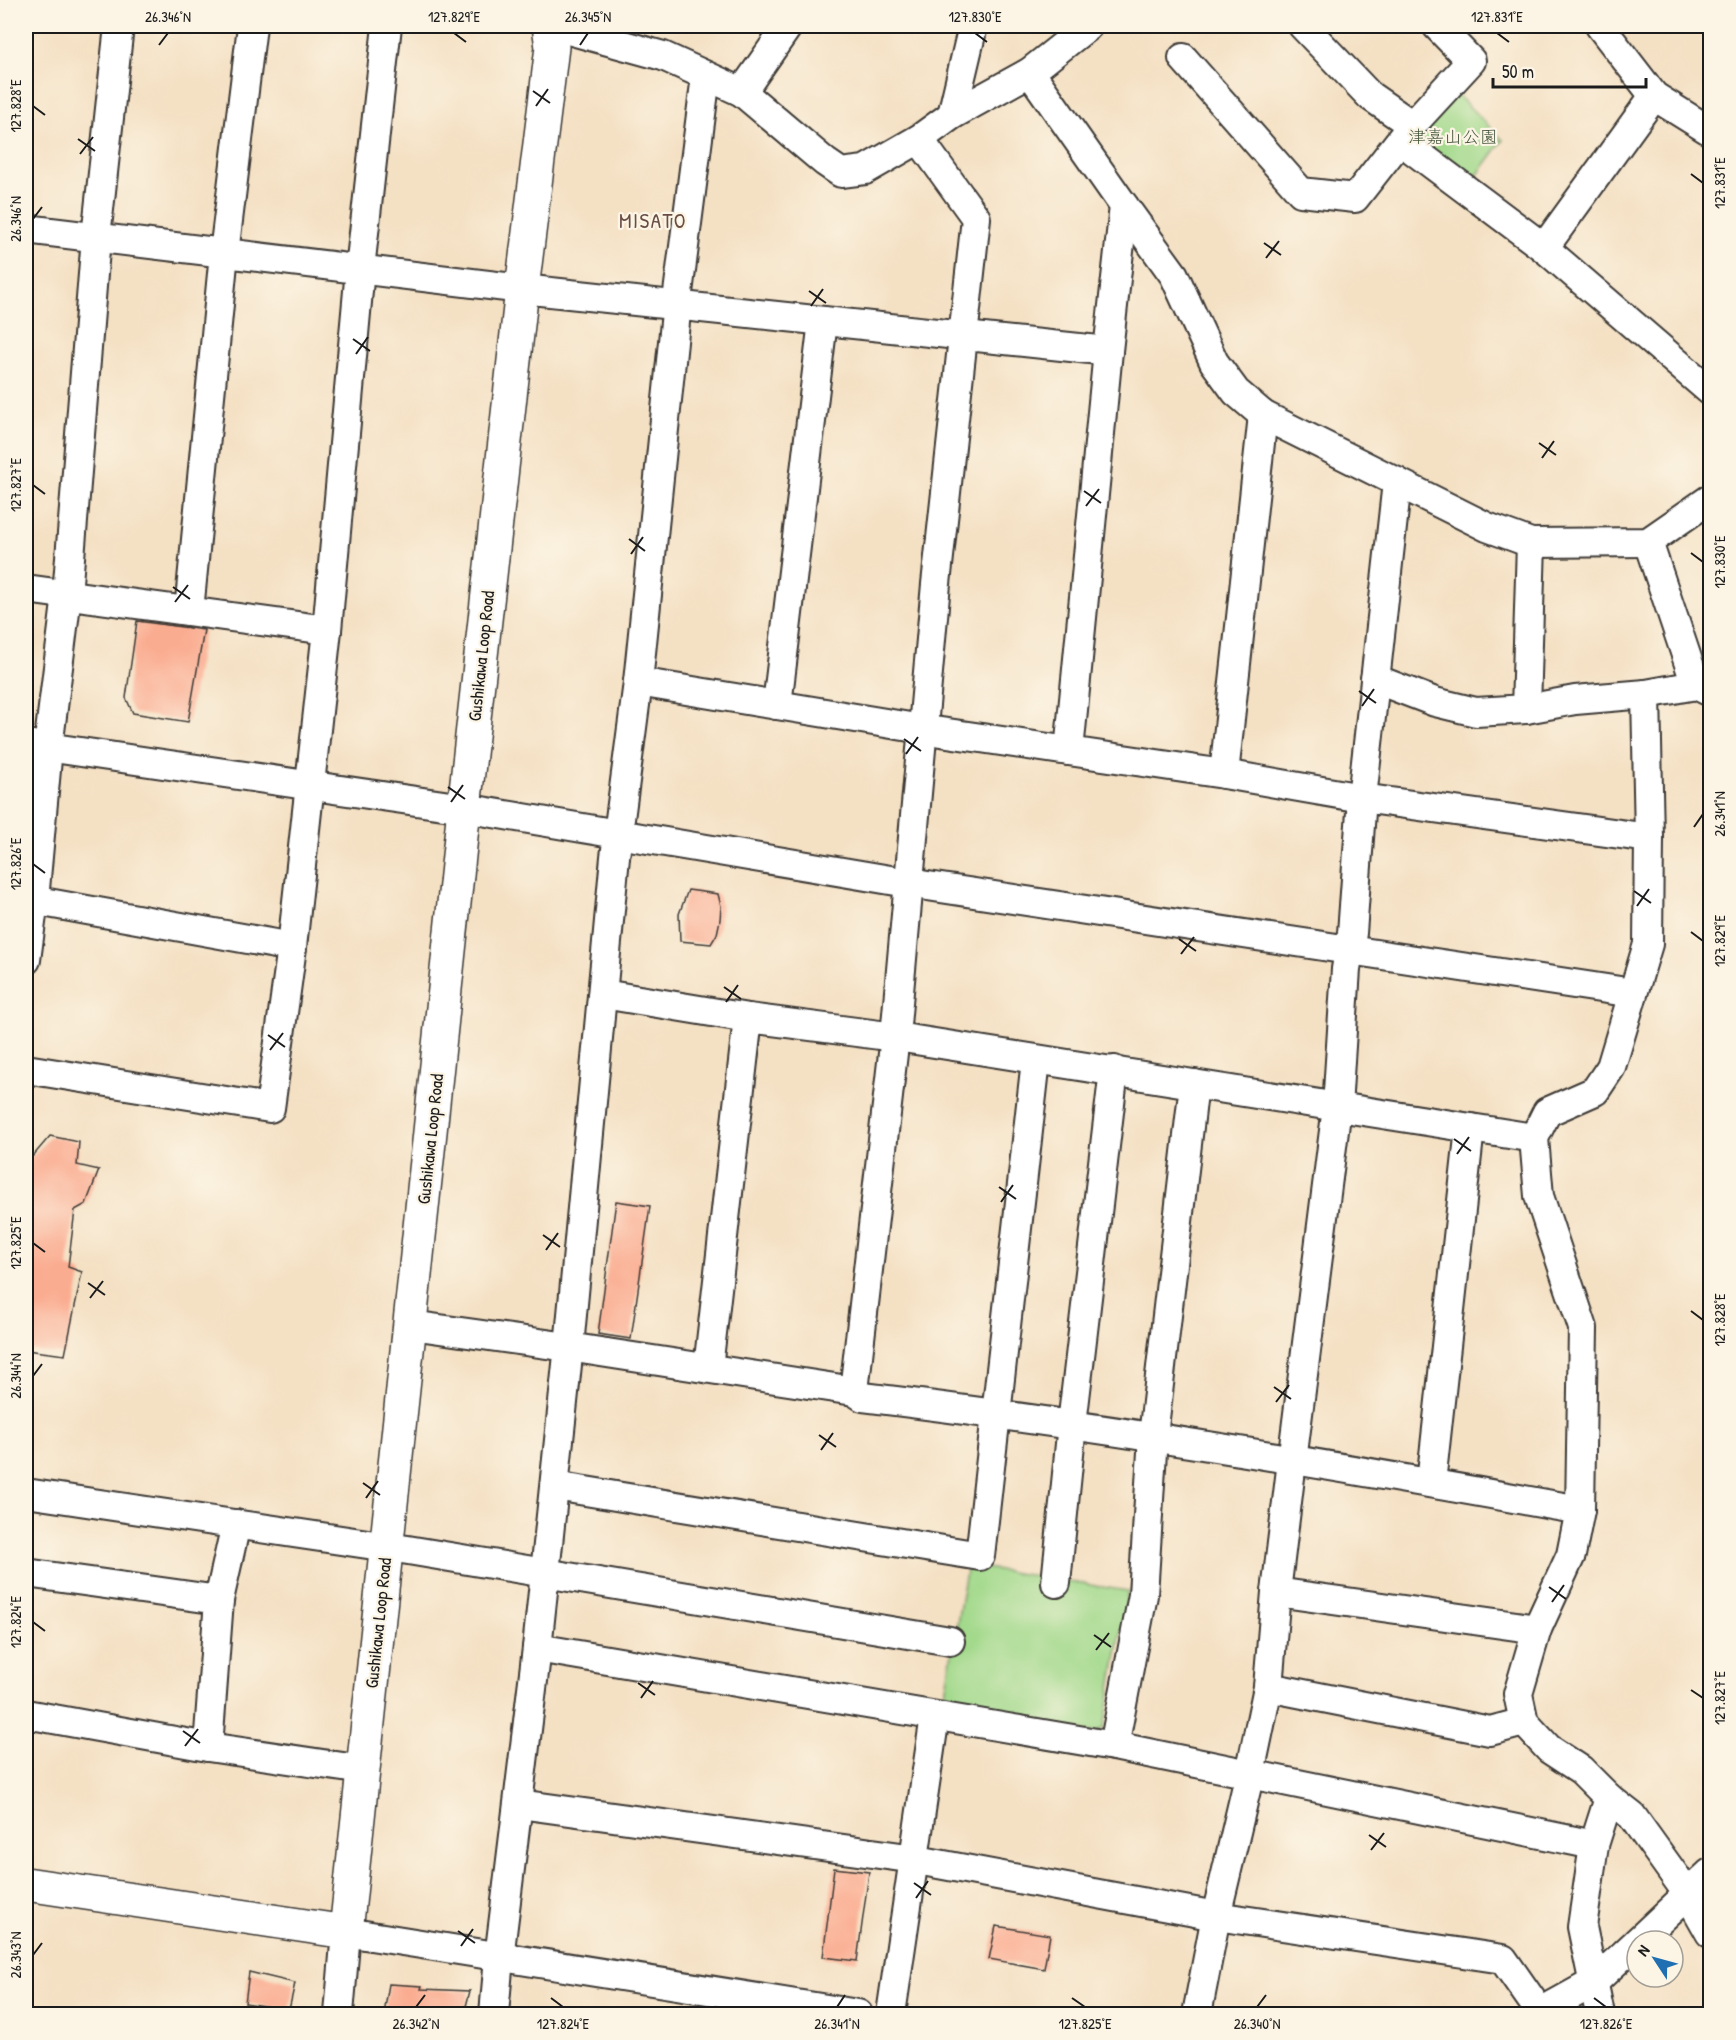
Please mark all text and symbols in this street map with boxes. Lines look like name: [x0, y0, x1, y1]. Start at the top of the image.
text: 26.346°N: [145, 6, 191, 27]
text: 127.829°E: [428, 6, 480, 27]
text: 26.345°N: [565, 6, 611, 27]
text: 127.830°E: [948, 6, 1002, 27]
text: 127.831°E: [1471, 6, 1523, 27]
scale bar: [1493, 51, 1646, 89]
text: 50 m: [1502, 59, 1534, 84]
text: 127.828°E: [5, 79, 26, 133]
park label: 津嘉山公園: [1408, 124, 1498, 149]
text: 127.831°E: [1709, 157, 1730, 209]
text: 26.346°N: [5, 196, 26, 242]
district label: MISATO: [619, 206, 687, 235]
text: 127.827°E: [5, 458, 26, 512]
text: 127.830°E: [1709, 535, 1730, 589]
street label: Gushikawa Loop Road: [462, 590, 500, 722]
text: 26.341°N: [1709, 791, 1730, 837]
text: 127.826°E: [5, 837, 26, 890]
text: 127.829°E: [1709, 915, 1730, 967]
street label: Gushikawa Loop Road: [411, 1073, 449, 1205]
text: 127.825°E: [5, 1216, 26, 1270]
text: 127.828°E: [1709, 1293, 1730, 1347]
text: 26.344°N: [5, 1353, 26, 1399]
street label: Gushikawa Loop Road: [359, 1557, 397, 1689]
text: 127.824°E: [5, 1595, 26, 1648]
text: 127.827°E: [1709, 1671, 1730, 1725]
north arrow: [1625, 1929, 1685, 1989]
text: 26.343°N: [5, 1932, 26, 1978]
text: N: [1631, 1940, 1655, 1960]
text: 26.342°N: [392, 2013, 440, 2034]
text: 127.824°E: [537, 2013, 590, 2034]
text: 26.341°N: [814, 2013, 860, 2034]
text: 127.825°E: [1058, 2013, 1112, 2034]
text: 26.340°N: [1234, 2013, 1280, 2034]
text: 127.826°E: [1580, 2013, 1633, 2034]

